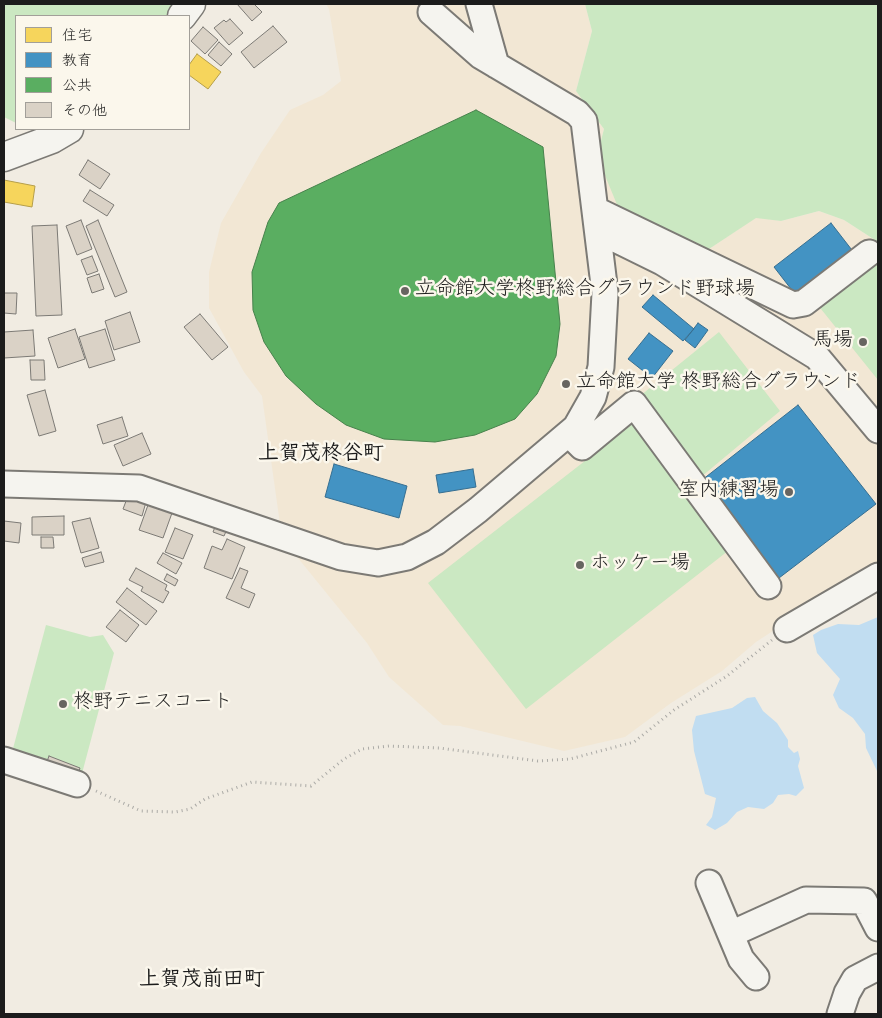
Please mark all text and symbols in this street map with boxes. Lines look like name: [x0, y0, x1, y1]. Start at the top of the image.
legend: [15, 15, 190, 130]
text: 住宅: [62, 25, 92, 47]
text: 教育: [62, 50, 92, 72]
text: 公共: [62, 75, 92, 97]
text: その他: [62, 100, 107, 122]
place label: 立命館大学柊野総合グラウンド野球場: [415, 279, 755, 303]
marker: 立命館大学柊野総合グラウンド野球場: [399, 285, 411, 297]
place label: 馬場: [813, 330, 853, 354]
marker: 馬場: [857, 336, 869, 348]
place label: 立命館大学 柊野総合グラウンド: [576, 372, 861, 396]
marker: 立命館大学 柊野総合グラウンド: [560, 378, 572, 390]
district label: 上賀茂柊谷町: [258, 443, 384, 469]
place label: 室内練習場: [679, 480, 779, 504]
marker: 室内練習場: [783, 486, 795, 498]
place label: ホッケー場: [590, 553, 690, 577]
marker: ホッケー場: [574, 559, 586, 571]
place label: 柊野テニスコート: [73, 692, 233, 716]
marker: 柊野テニスコート: [57, 698, 69, 710]
district label: 上賀茂前田町: [139, 969, 265, 995]

